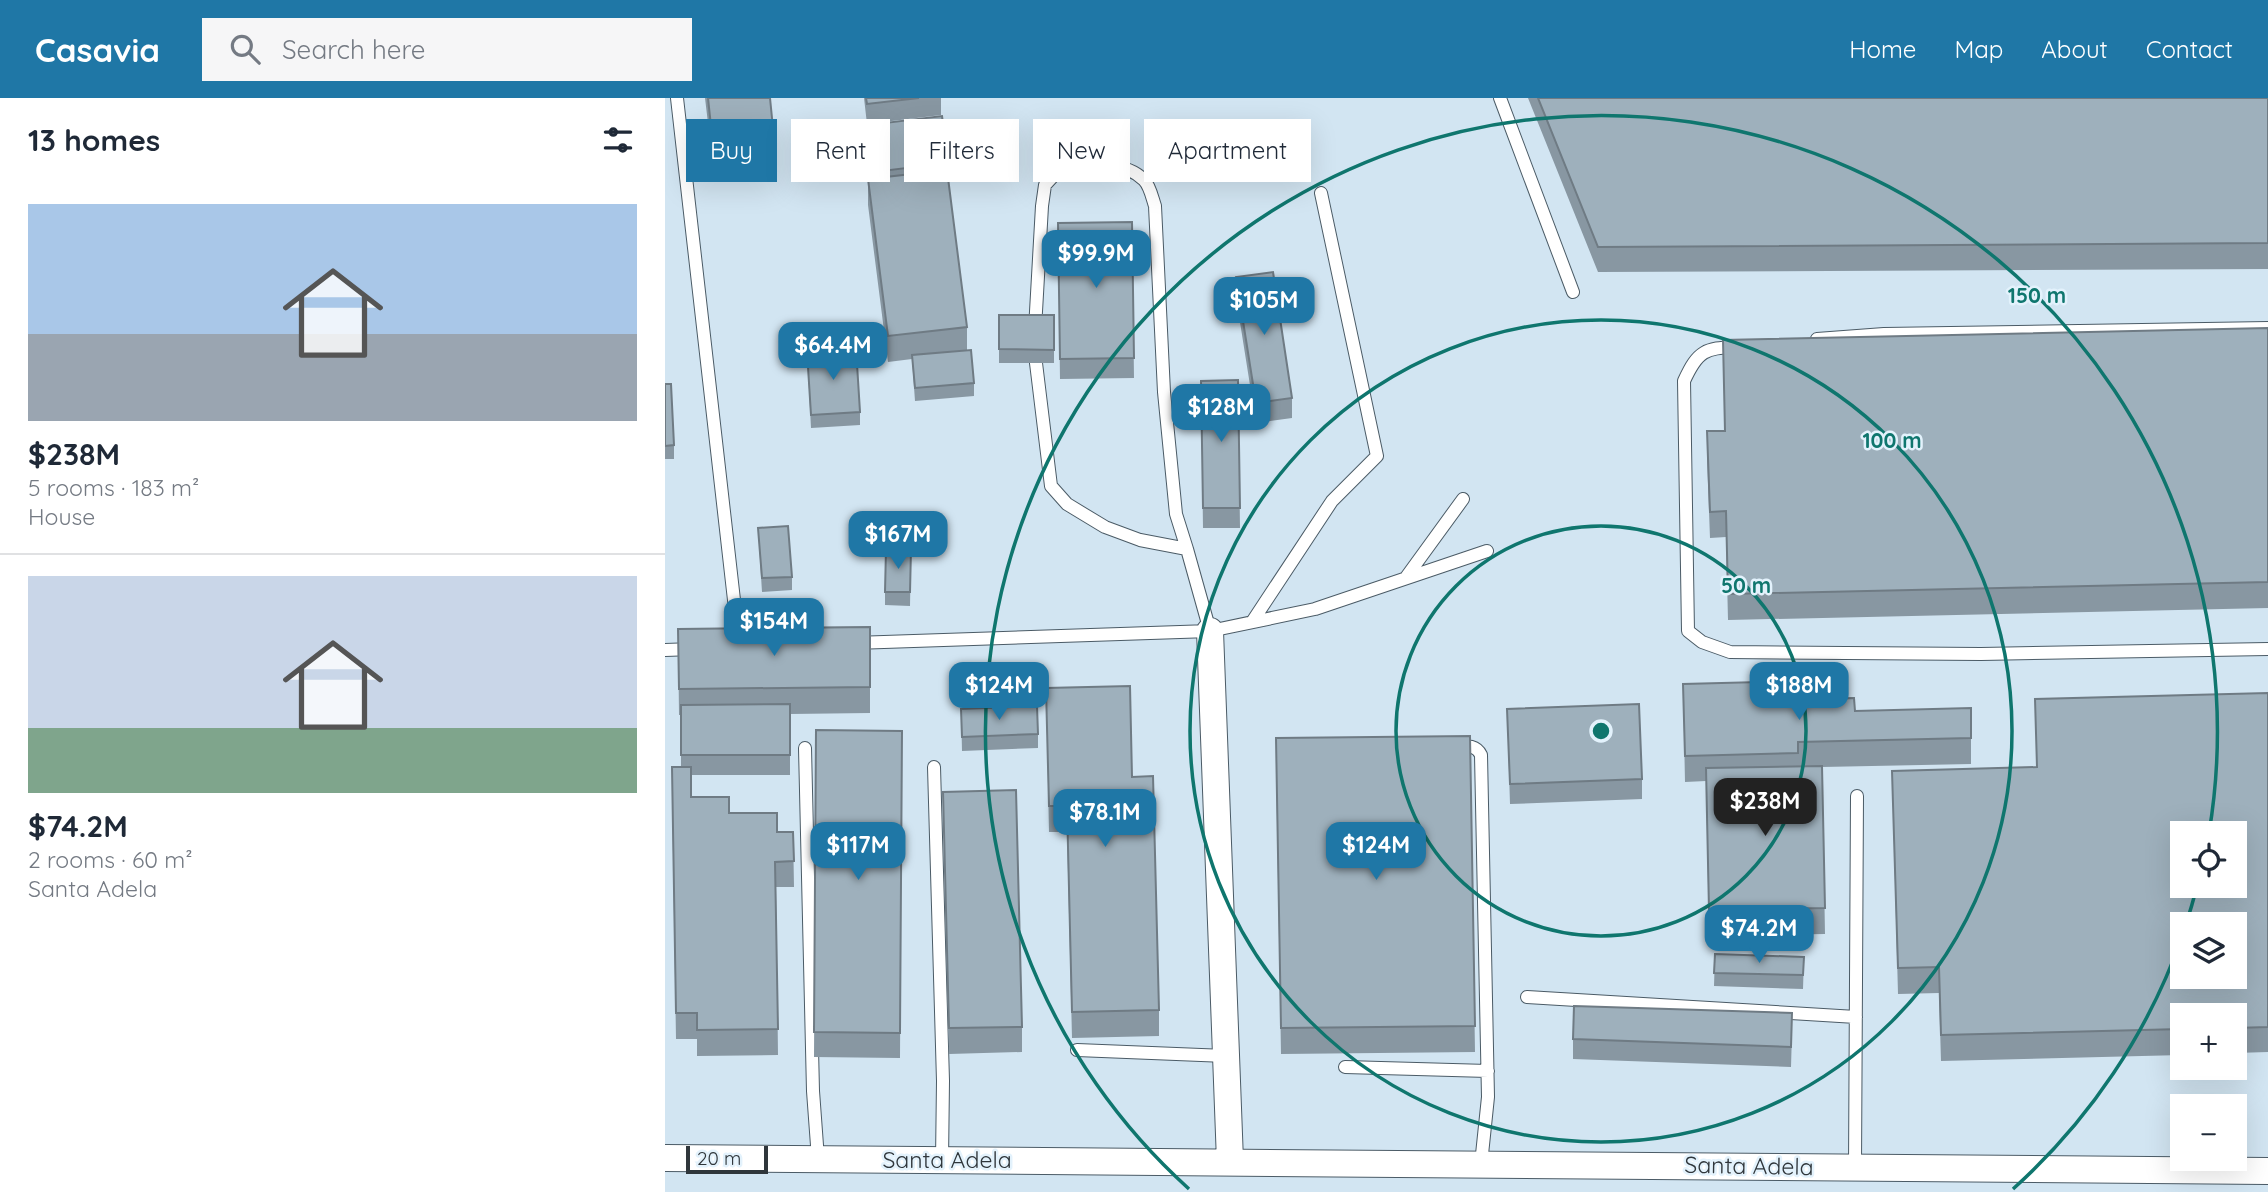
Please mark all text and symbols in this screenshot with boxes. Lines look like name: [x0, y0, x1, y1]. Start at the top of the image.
search box: [202, 18, 692, 81]
text: Casavia: [35, 29, 160, 70]
icon: search: [226, 30, 264, 68]
text: Search here: [282, 33, 426, 66]
text: Home: [1849, 34, 1916, 64]
text: Map: [1954, 34, 2003, 64]
text: About: [2041, 34, 2108, 64]
text: Contact: [2146, 34, 2233, 64]
chip: Buy: [686, 119, 777, 182]
chip: Rent: [791, 119, 890, 182]
chip: Filters: [904, 119, 1019, 182]
chip: New: [1033, 119, 1130, 182]
chip: Apartment: [1144, 119, 1311, 182]
text: 13 homes: [28, 121, 160, 159]
icon: filters: [599, 121, 637, 159]
pin: $99.9M: [1039, 230, 1153, 290]
text: $99.9M: [1058, 238, 1134, 267]
icon: home: [270, 250, 396, 376]
pin: $105M: [1215, 278, 1313, 337]
text: 150 m: [2008, 282, 2066, 308]
text: $105M: [1230, 285, 1298, 314]
pin: $64.4M: [776, 322, 890, 382]
text: $64.4M: [794, 330, 872, 359]
pin: $128M: [1172, 384, 1270, 444]
text: $128M: [1187, 392, 1255, 421]
text: 100 m: [1862, 427, 1922, 453]
text: $238M: [28, 435, 120, 473]
text: 5 rooms · 183 m²: [28, 473, 199, 502]
text: House: [28, 502, 95, 531]
pin: $167M: [849, 512, 947, 571]
text: $167M: [865, 519, 931, 548]
text: 50 m: [1721, 572, 1771, 598]
pin: $154M: [725, 598, 823, 658]
text: $154M: [740, 606, 808, 635]
icon: home: [270, 622, 396, 748]
pin: $124M: [950, 662, 1048, 722]
pin: $188M: [1750, 662, 1848, 722]
text: $124M: [965, 670, 1033, 699]
text: $188M: [1766, 670, 1832, 699]
centre of rings: [1589, 719, 1613, 743]
pin: $238M: [1716, 778, 1814, 838]
text: $238M: [1730, 786, 1800, 815]
pin: $78.1M: [1048, 790, 1162, 849]
text: $78.1M: [1069, 797, 1141, 826]
text: $74.2M: [28, 807, 128, 845]
map controls: [2170, 821, 2247, 1171]
button: locate: [2170, 821, 2247, 898]
pin: $117M: [809, 822, 907, 882]
pin: $124M: [1327, 822, 1425, 882]
text: $117M: [826, 830, 890, 859]
text: $124M: [1342, 830, 1410, 859]
text: 2 rooms · 60 m²: [28, 845, 193, 874]
text: Santa Adela: [28, 874, 157, 903]
pin: $74.2M: [1702, 906, 1816, 965]
button: layers: [2170, 912, 2247, 989]
text: $74.2M: [1721, 913, 1797, 942]
button: +: [2170, 1003, 2247, 1080]
button: −: [2170, 1094, 2247, 1171]
scale bar: [686, 1143, 768, 1175]
street label: Santa Adela: [882, 1145, 1012, 1174]
text: 20 m: [697, 1146, 741, 1170]
street label: Santa Adela: [1684, 1150, 1814, 1181]

